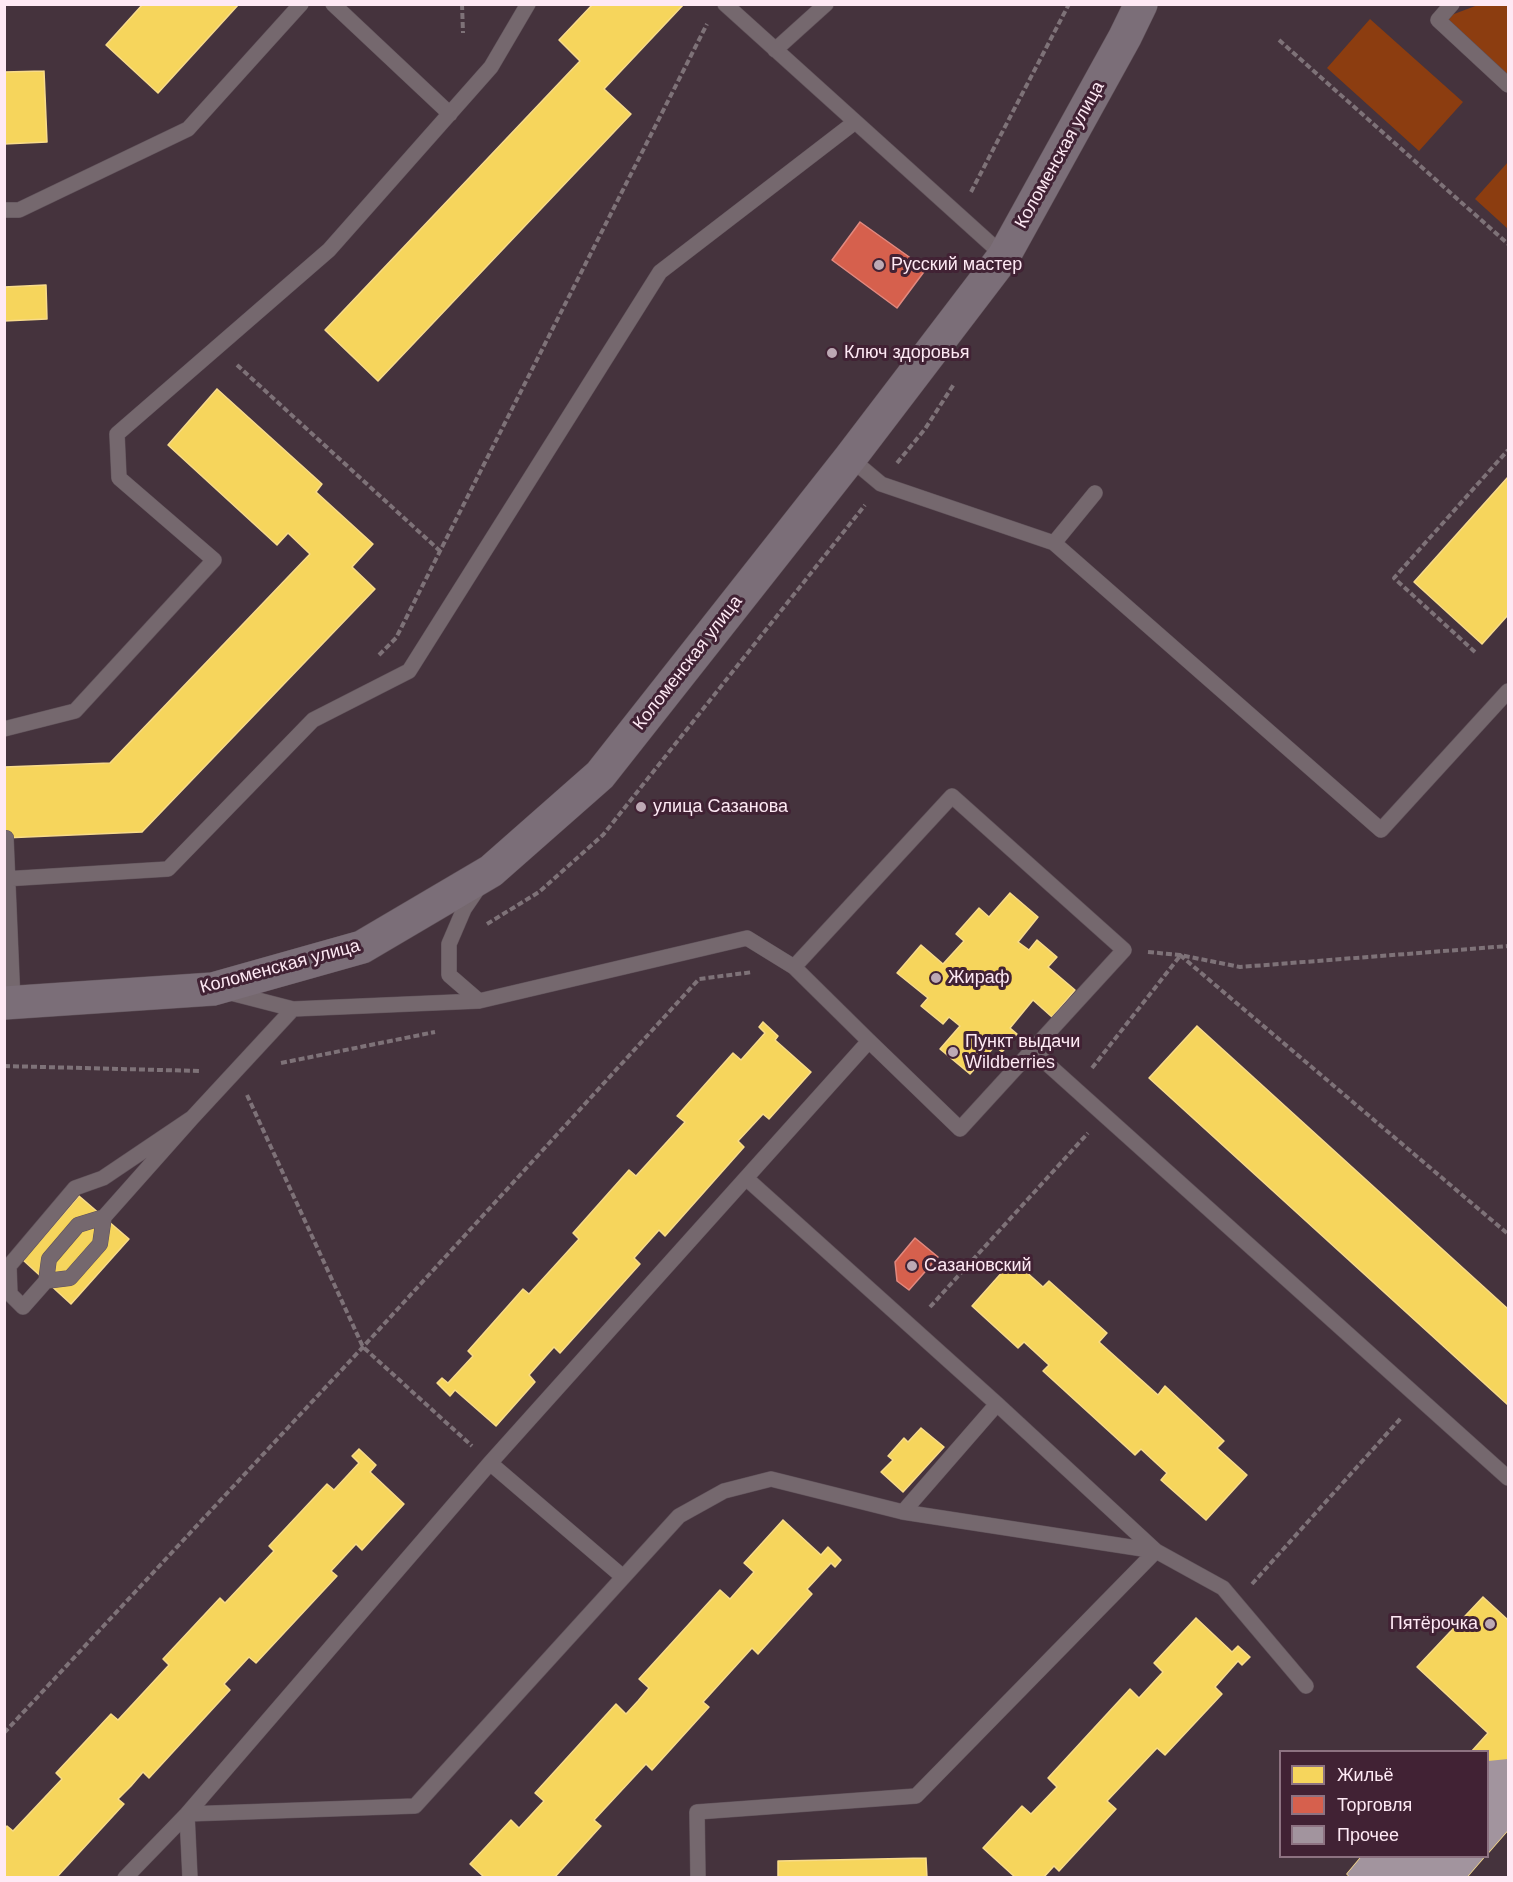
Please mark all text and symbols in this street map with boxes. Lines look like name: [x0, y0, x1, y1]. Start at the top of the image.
street label: Коломенская улица: [1011, 78, 1109, 232]
place label: Русский мастер: [891, 254, 1022, 276]
marker: Русский мастер: [872, 258, 886, 272]
place label: Ключ здоровья: [844, 342, 970, 364]
marker: Ключ здоровья: [825, 346, 839, 360]
street label: Коломенская улица: [629, 591, 747, 735]
place label: улица Сазанова: [653, 796, 788, 818]
marker: улица Сазанова: [634, 800, 648, 814]
street label: Коломенская улица: [198, 935, 362, 999]
place label: Жираф: [948, 967, 1010, 989]
marker: Жираф: [929, 971, 943, 985]
place label: Пункт выдачи Wildberries: [965, 1031, 1080, 1074]
marker: Пункт выдачи Wildberries: [946, 1045, 960, 1059]
place label: Сазановский: [924, 1255, 1032, 1277]
marker: Сазановский: [905, 1259, 919, 1273]
place label: Пятёрочка: [1390, 1613, 1478, 1635]
marker: Пятёрочка: [1483, 1617, 1497, 1631]
legend: [1279, 1750, 1489, 1858]
text: Жильё: [1337, 1765, 1394, 1785]
text: Торговля: [1337, 1795, 1412, 1815]
text: Прочее: [1337, 1825, 1399, 1845]

